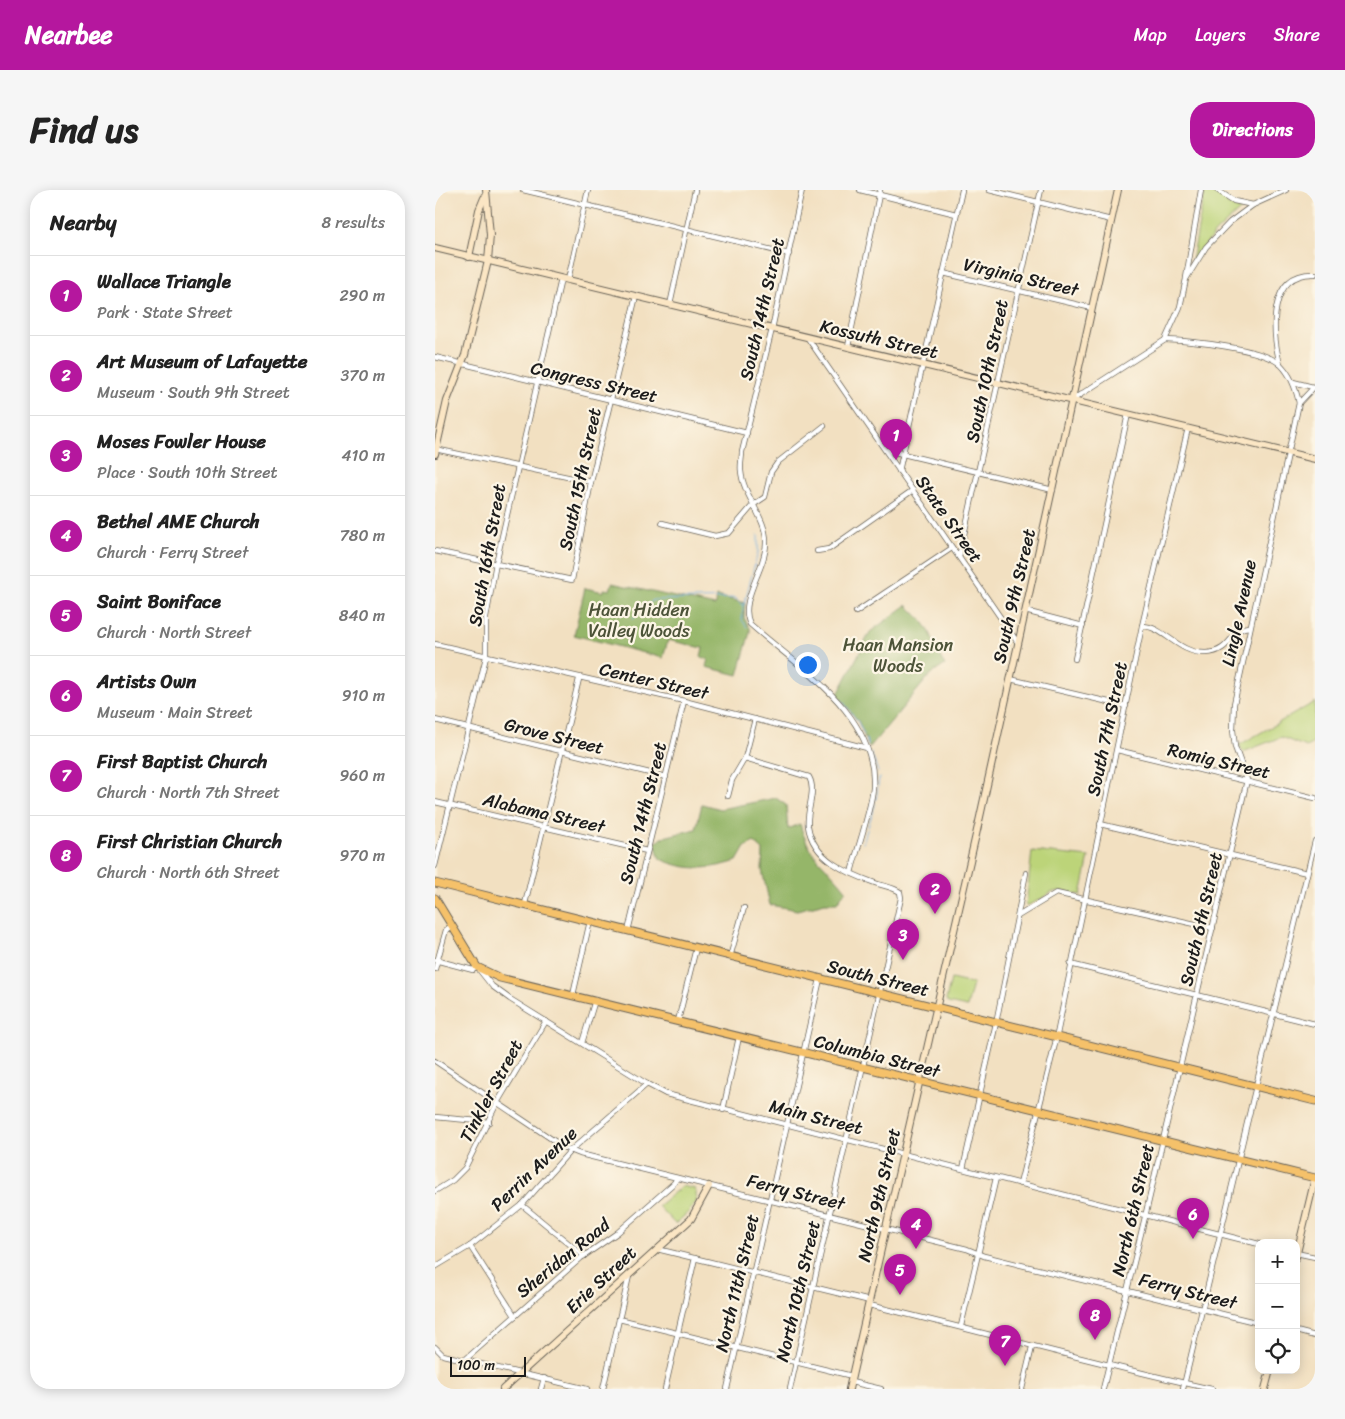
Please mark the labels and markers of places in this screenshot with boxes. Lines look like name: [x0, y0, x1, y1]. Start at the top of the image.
pin: 1: [880, 419, 912, 460]
pin: 2: [919, 873, 951, 914]
pin: 3: [887, 919, 919, 960]
pin: 6: [1177, 1198, 1209, 1239]
pin: 4: [900, 1208, 932, 1249]
pin: 5: [884, 1254, 916, 1295]
pin: 8: [1079, 1299, 1111, 1340]
pin: 7: [989, 1325, 1021, 1366]

